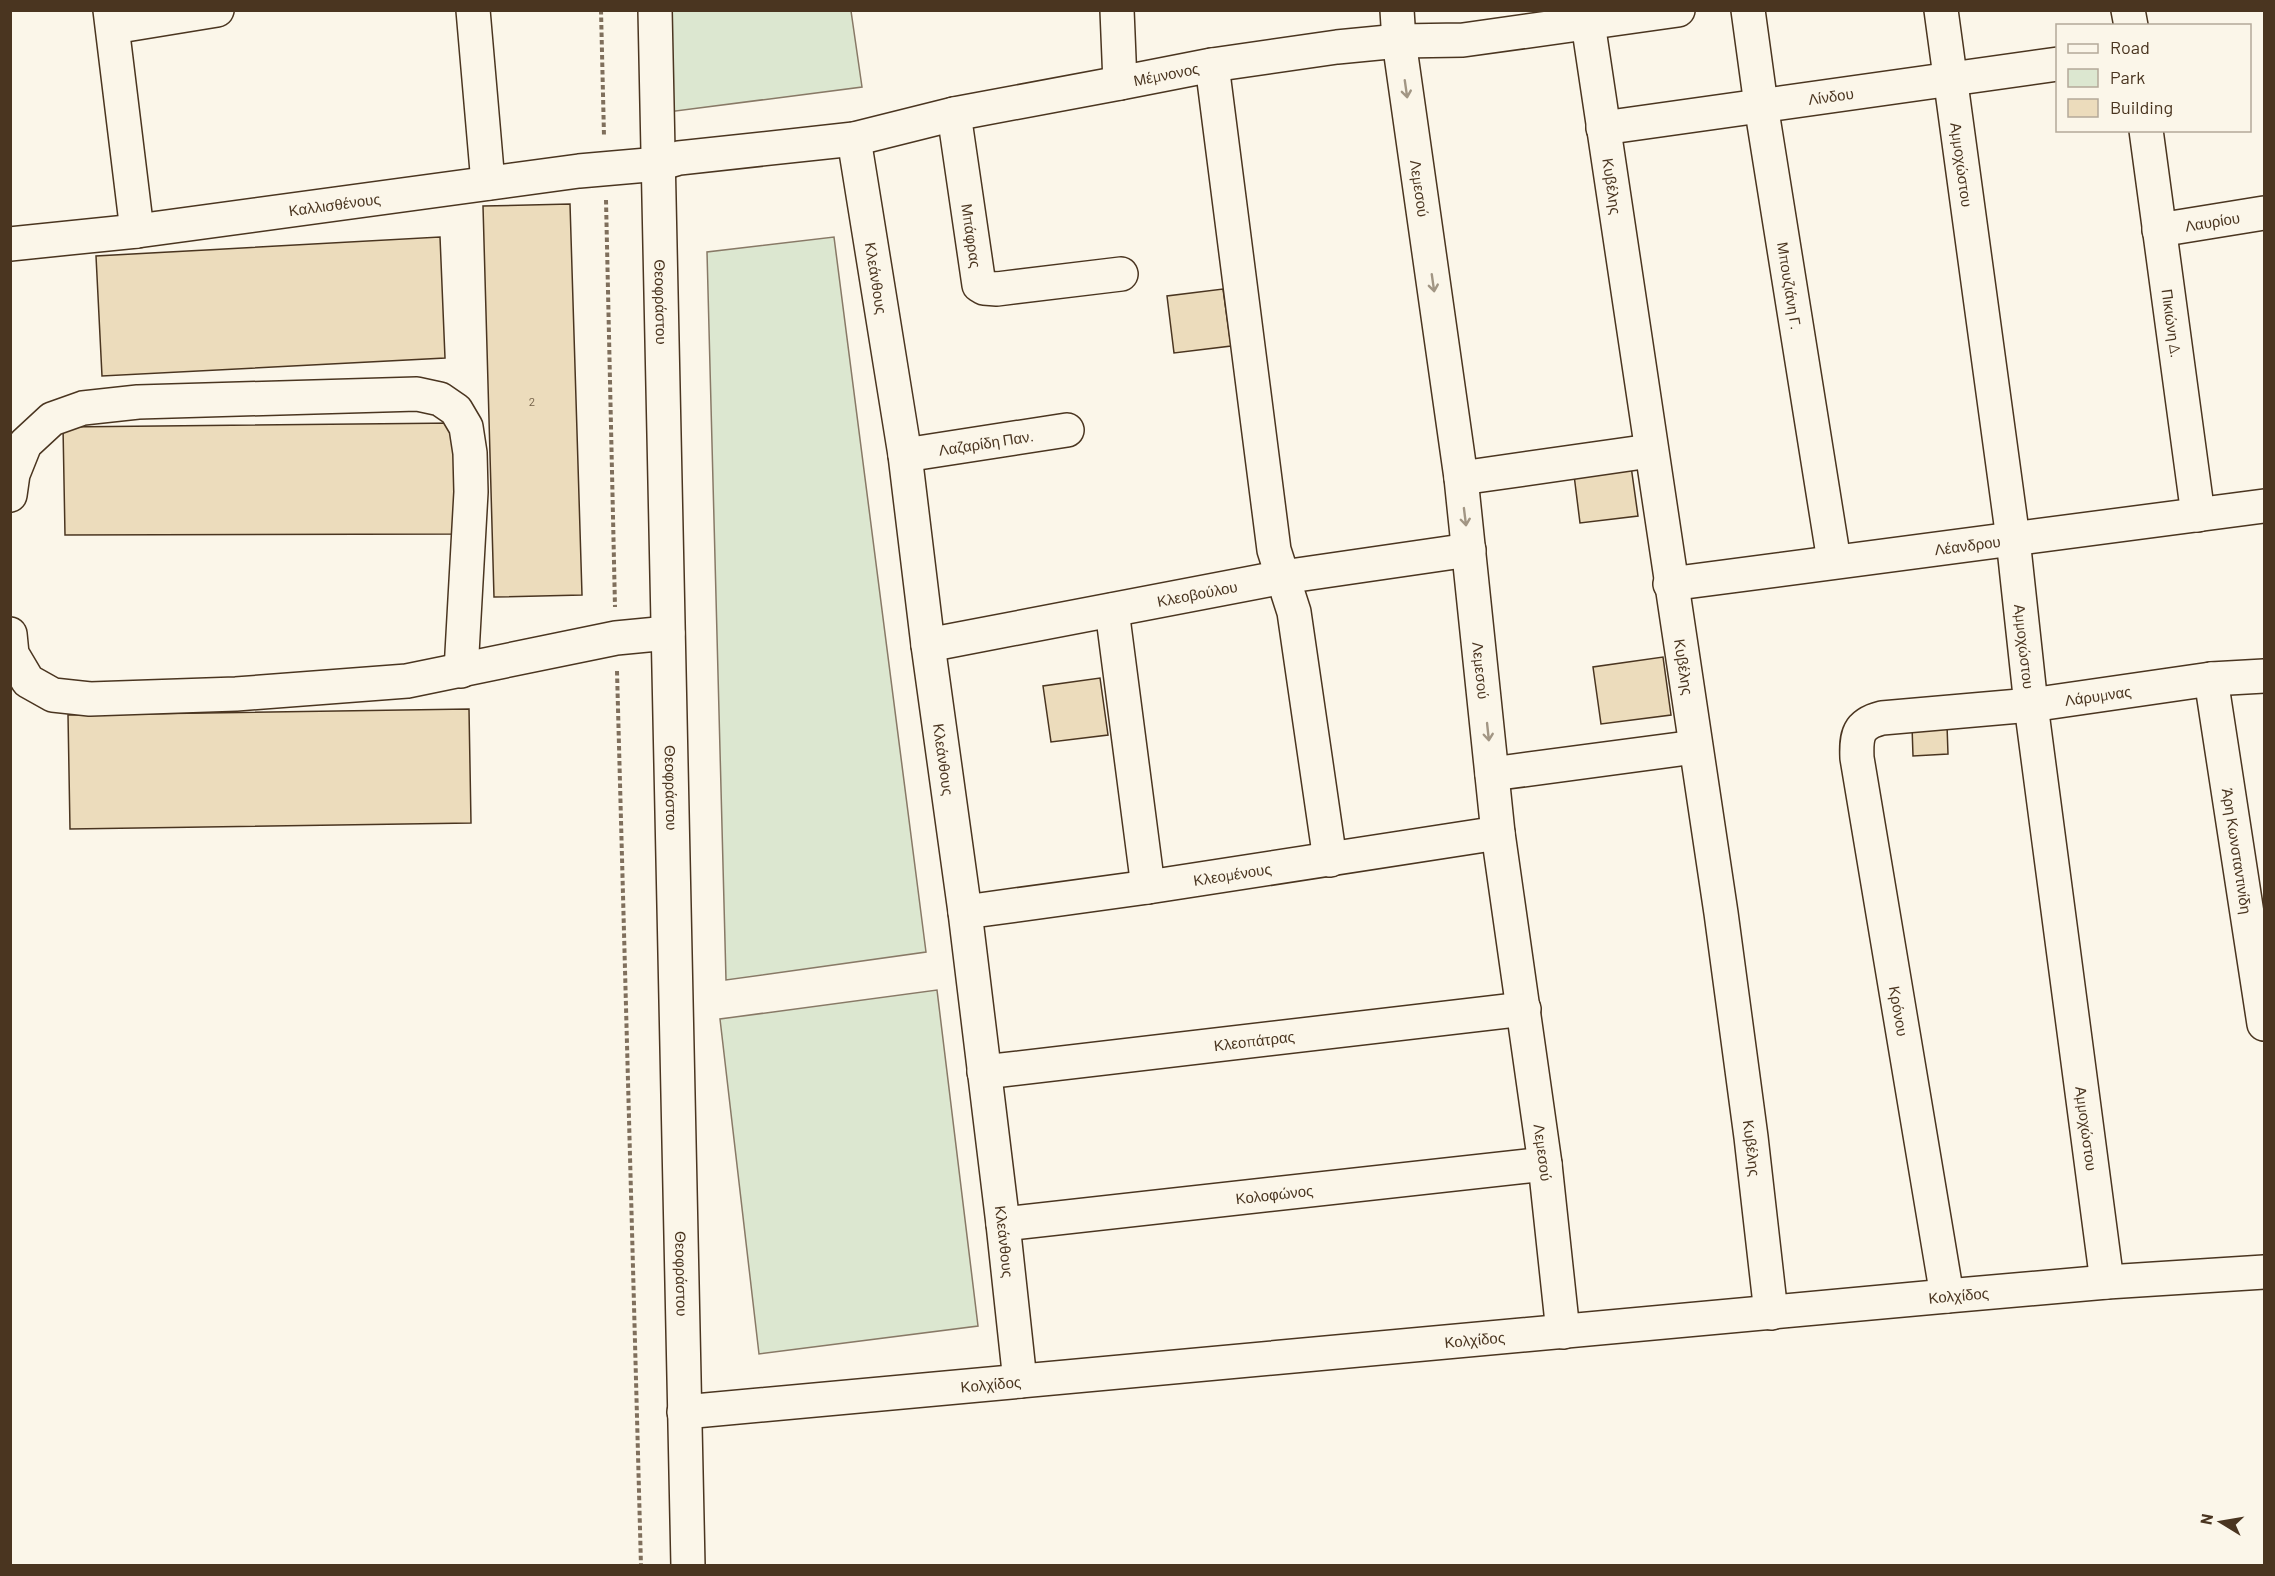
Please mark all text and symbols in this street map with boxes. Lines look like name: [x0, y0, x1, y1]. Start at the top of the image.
legend: [2056, 24, 2251, 132]
text: Road: [2110, 36, 2150, 58]
street label: Μέμνονος: [1132, 59, 1201, 89]
text: Park: [2110, 66, 2145, 88]
one-way arrow: [1400, 79, 1411, 99]
street label: Λίνδου: [1807, 84, 1855, 108]
text: Building: [2110, 96, 2173, 118]
street label: Αμμοχώστου: [1947, 121, 1977, 208]
street label: Κυβέλης: [1599, 157, 1625, 216]
street label: Λεμεσού: [1407, 159, 1433, 218]
street label: Καλλισθένους: [288, 189, 382, 219]
street label: Μπάφρας: [958, 202, 985, 269]
street label: Λαυρίου: [2184, 208, 2241, 235]
street label: Κλεάνθους: [862, 241, 891, 315]
street label: Μπουζιάνη Γ.: [1774, 241, 1806, 331]
street label: Θεοφράστου: [651, 259, 671, 345]
one-way arrow: [1428, 272, 1439, 292]
street label: Πικιώνη Δ.: [2159, 288, 2186, 359]
house number: 2: [529, 394, 535, 408]
street label: Λαζαρίδη Παν.: [937, 426, 1035, 459]
one-way arrow: [1460, 507, 1471, 527]
street label: Λέανδρου: [1933, 532, 2002, 558]
street label: Κλεοβούλου: [1155, 577, 1239, 610]
street label: Αμμοχώστου: [2011, 603, 2038, 690]
street label: Κυβέλης: [1671, 638, 1697, 696]
street label: Λεμεσού: [1469, 641, 1493, 700]
street label: Λάρυμνας: [2063, 682, 2132, 709]
street label: Κλεάνθους: [930, 722, 958, 797]
one-way arrow: [1483, 722, 1494, 742]
street label: Θεοφράστου: [662, 745, 681, 831]
street label: Άρη Κωνσταντινίδη: [2219, 787, 2256, 915]
street label: Κλεομένους: [1192, 859, 1273, 889]
street label: Κρόνου: [1886, 984, 1912, 1038]
street label: Κλεοπάτρας: [1213, 1027, 1296, 1054]
street label: Αμμοχώστου: [2072, 1085, 2101, 1172]
street label: Κυβέλης: [1740, 1119, 1764, 1177]
street label: Λεμεσού: [1530, 1123, 1556, 1182]
street label: Κολοφώνος: [1235, 1181, 1314, 1207]
street label: Κλεάνθους: [992, 1204, 1018, 1279]
street label: Θεοφράστου: [672, 1231, 692, 1316]
street label: Κολχίδος: [1928, 1283, 1990, 1307]
street label: Κολχίδος: [1444, 1328, 1506, 1351]
street label: Κολχίδος: [960, 1372, 1022, 1396]
north arrow: [2191, 1492, 2251, 1552]
text: N: [2195, 1512, 2216, 1526]

